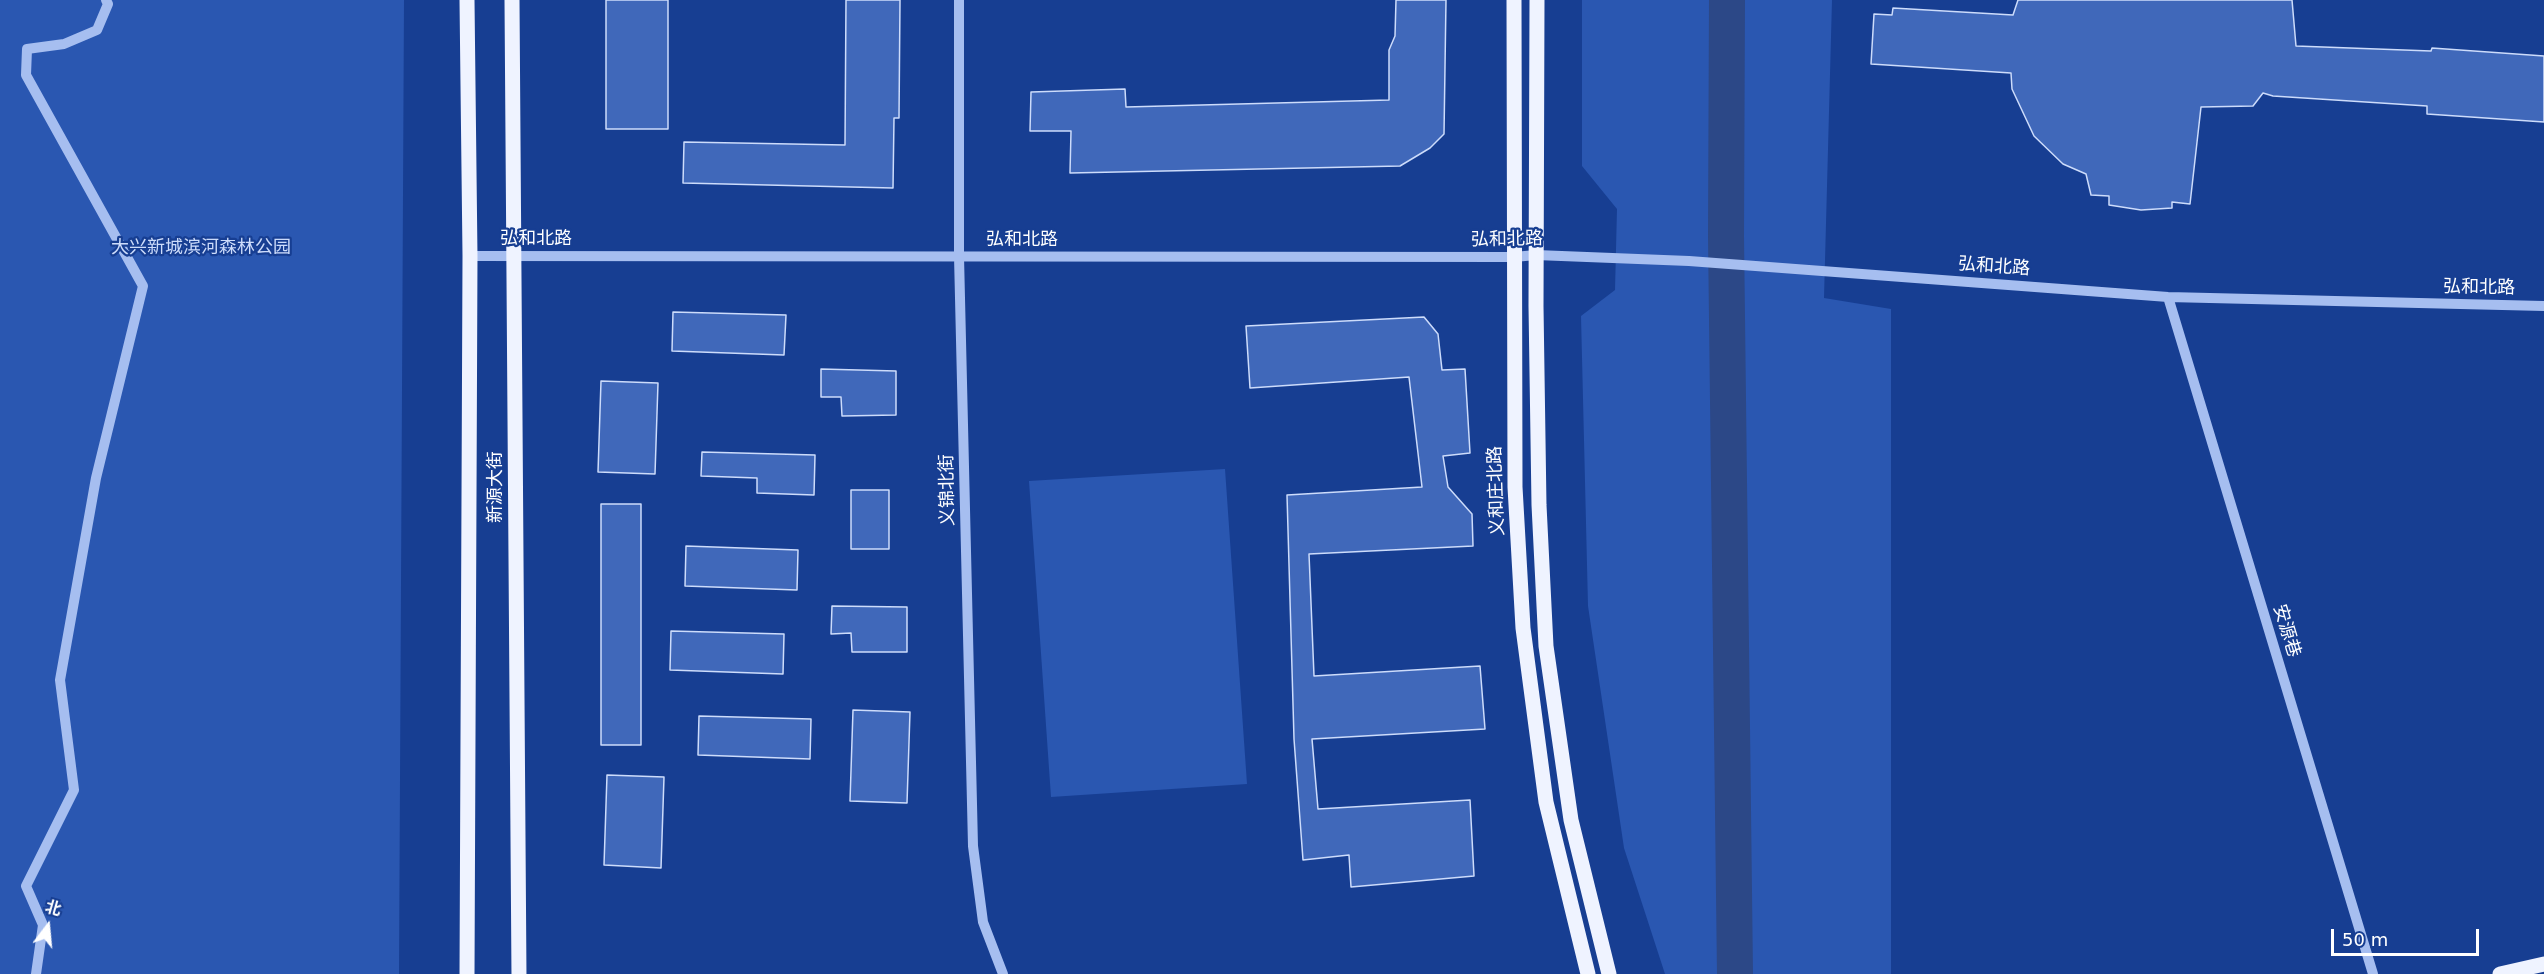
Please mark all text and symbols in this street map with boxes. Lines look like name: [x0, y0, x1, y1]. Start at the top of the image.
street label: 弘和北路: [500, 228, 572, 250]
street label: 弘和北路: [986, 229, 1058, 251]
street label: 弘和北路: [1471, 229, 1543, 251]
park label: 大兴新城滨河森林公园: [111, 237, 291, 259]
street label: 弘和北路: [1957, 254, 2031, 280]
street label: 弘和北路: [2443, 277, 2515, 299]
street label: 义和庄北路: [1485, 446, 1509, 536]
street label: 新源大街: [485, 451, 507, 523]
street label: 义锦北街: [937, 454, 959, 526]
street label: 安源巷: [2268, 602, 2304, 660]
north arrow: [18, 896, 78, 956]
text: 北: [43, 897, 63, 920]
scale bar: [2334, 917, 2482, 955]
text: 50 m: [2342, 929, 2388, 950]

